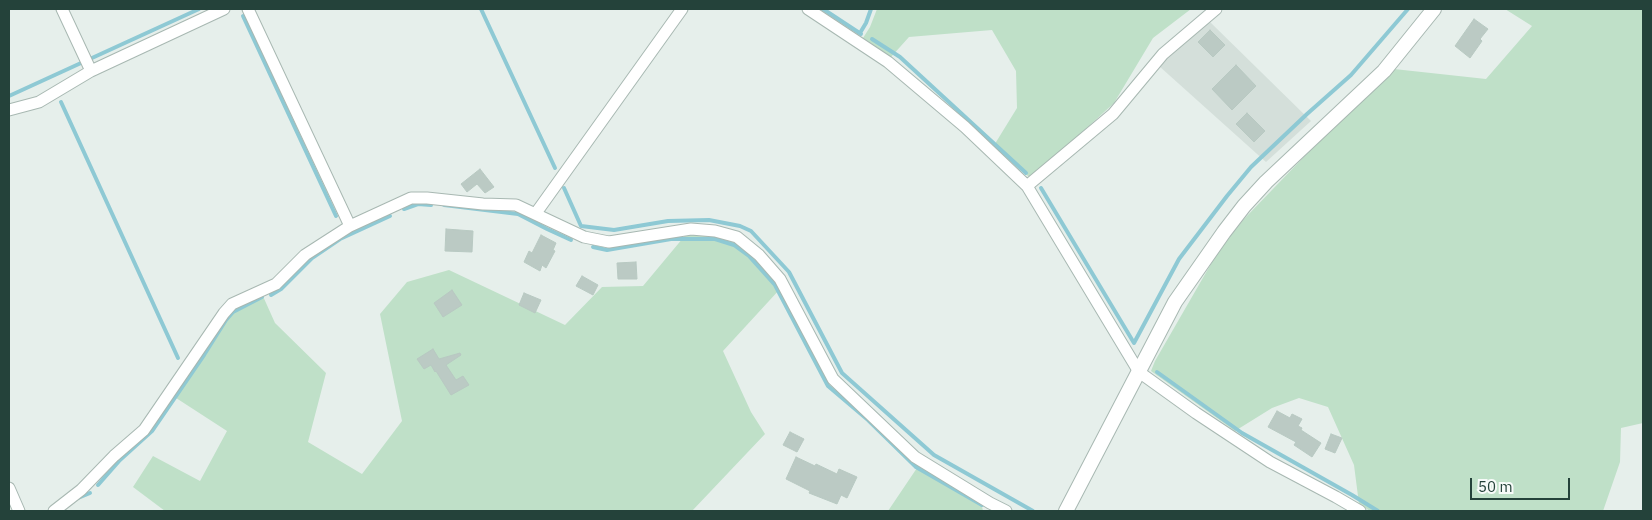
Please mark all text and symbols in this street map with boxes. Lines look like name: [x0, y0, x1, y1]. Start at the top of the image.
scale bar: [1472, 468, 1572, 500]
text: 50 m: [1478, 477, 1513, 496]

